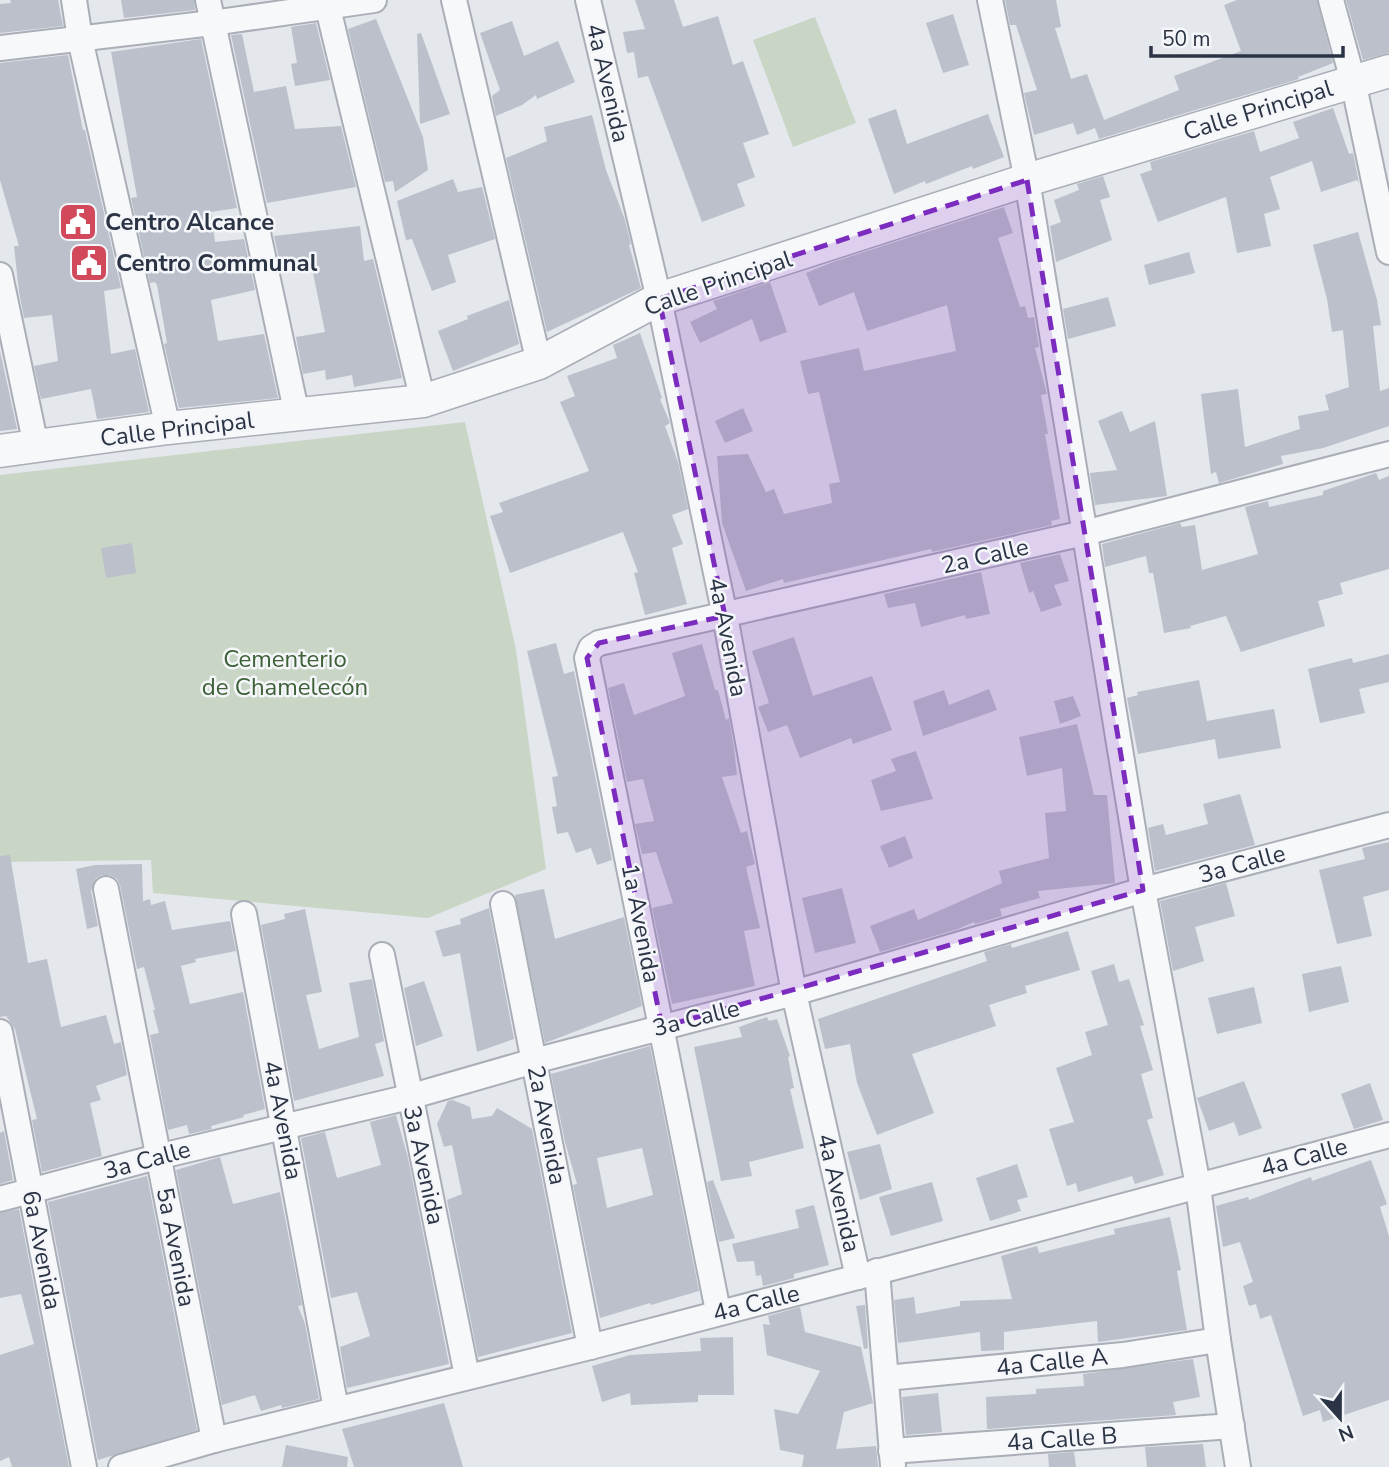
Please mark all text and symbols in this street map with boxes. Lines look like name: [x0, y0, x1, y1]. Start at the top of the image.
scale bar: [1151, 14, 1344, 58]
street label: 4a Avenida: [579, 20, 637, 146]
text: 50 m: [1162, 25, 1211, 53]
street label: Calle Principal: [1179, 72, 1337, 148]
public building icon: Centro Alcance: [57, 201, 99, 243]
place label: Centro Alcance: [105, 206, 274, 238]
public building icon: Centro Communal: [68, 242, 110, 284]
street label: Calle Principal: [640, 243, 796, 323]
place label: Centro Communal: [116, 247, 318, 279]
street label: Calle Principal: [98, 404, 256, 454]
street label: 2a Calle: [938, 530, 1032, 582]
street label: 4a Avenida: [701, 575, 755, 699]
park label: Cementerio de Chamelecón: [202, 643, 368, 703]
street label: 3a Calle: [1195, 837, 1289, 891]
street label: 1a Avenida: [614, 861, 668, 985]
street label: 3a Calle: [649, 992, 743, 1044]
street label: 4a Avenida: [256, 1058, 310, 1182]
street label: 2a Avenida: [520, 1063, 574, 1187]
street label: 3a Avenida: [396, 1102, 452, 1228]
street label: 4a Avenida: [810, 1130, 868, 1256]
street label: 4a Calle: [1257, 1130, 1351, 1184]
street label: 3a Calle: [100, 1133, 194, 1187]
street label: 5a Avenida: [149, 1185, 203, 1309]
street label: 6a Avenida: [15, 1188, 69, 1312]
street label: 4a Calle: [709, 1277, 803, 1329]
street label: 4a Calle A: [994, 1340, 1110, 1384]
north arrow: [1305, 1383, 1375, 1453]
text: N: [1334, 1418, 1357, 1448]
street label: 4a Calle B: [1006, 1419, 1118, 1459]

